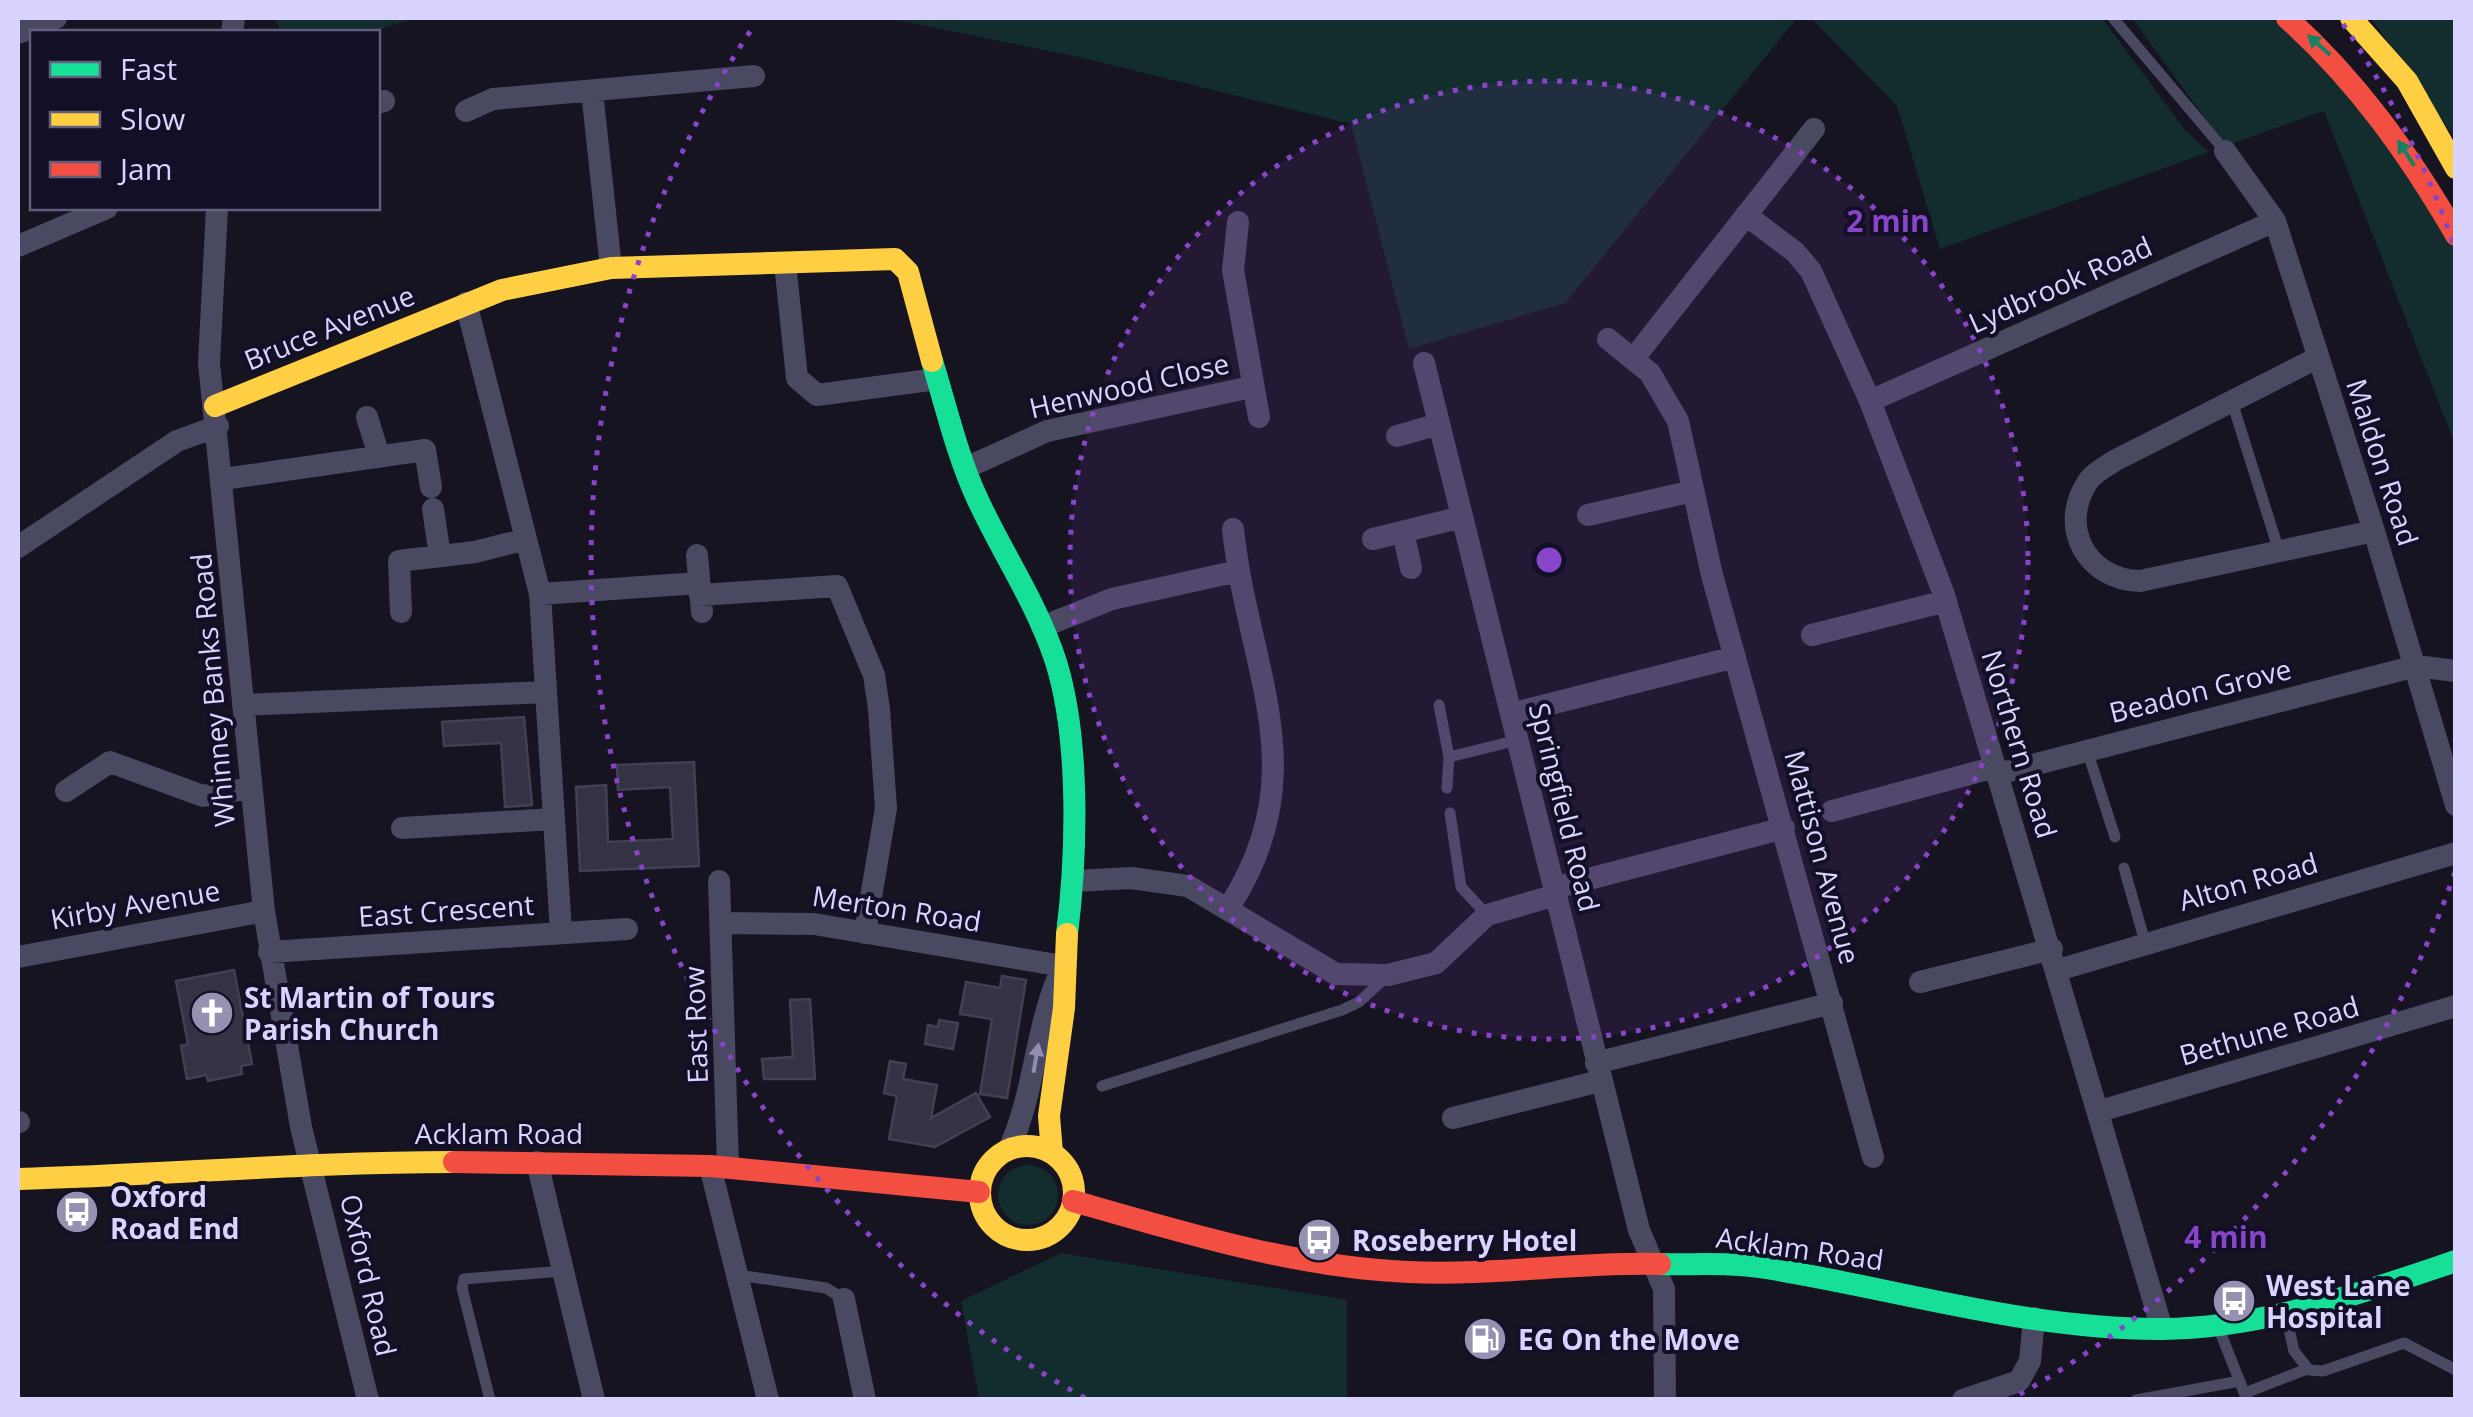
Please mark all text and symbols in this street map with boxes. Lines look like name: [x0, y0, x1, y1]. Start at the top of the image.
legend: [30, 30, 380, 210]
one-way arrow: [2307, 35, 2332, 57]
text: Fast: [120, 48, 177, 89]
text: Slow: [120, 98, 185, 139]
one-way arrow: [2398, 139, 2416, 166]
text: Jam: [117, 148, 173, 189]
text: 2 min: [1846, 200, 1930, 241]
street label: Lydbrook Road: [1962, 227, 2158, 341]
street label: Bruce Avenue: [238, 276, 420, 378]
street label: Henwood Close: [1025, 344, 1233, 426]
street label: Maldon Road: [2338, 374, 2428, 550]
centre of rings: [1531, 542, 1567, 578]
street label: Whinney Banks Road: [181, 552, 243, 828]
street label: Northern Road: [1973, 645, 2067, 843]
street label: Beadon Grove: [2105, 649, 2295, 731]
street label: Springfield Road: [1521, 699, 1609, 915]
street label: Mattison Avenue: [1776, 746, 1870, 968]
street label: Alton Road: [2174, 843, 2322, 919]
street label: Kirby Avenue: [47, 870, 223, 938]
street label: Merton Road: [810, 876, 984, 940]
street label: East Crescent: [357, 885, 535, 935]
street label: East Row: [674, 965, 716, 1084]
place label: St Martin of Tours Parish Church: [244, 978, 495, 1048]
street label: Bethune Road: [2175, 986, 2363, 1074]
church icon: St Martin of Tours Parish Church: [189, 990, 235, 1036]
one-way arrow: [1029, 1042, 1044, 1073]
street label: Acklam Road: [415, 1114, 583, 1152]
place label: Oxford Road End: [110, 1177, 240, 1247]
bus stop icon: Oxford Road End: [54, 1189, 100, 1235]
street label: Oxford Road: [332, 1190, 406, 1360]
text: 4 min: [2184, 1216, 2268, 1257]
bus stop icon: Roseberry Hotel: [1296, 1217, 1342, 1263]
street label: Acklam Road: [1714, 1217, 1886, 1279]
place label: Roseberry Hotel: [1352, 1221, 1577, 1259]
place label: West Lane Hospital: [2266, 1266, 2411, 1336]
bus stop icon: West Lane Hospital: [2211, 1278, 2257, 1324]
fuel station icon: EG On the Move: [1462, 1316, 1508, 1362]
place label: EG On the Move: [1518, 1320, 1740, 1358]

